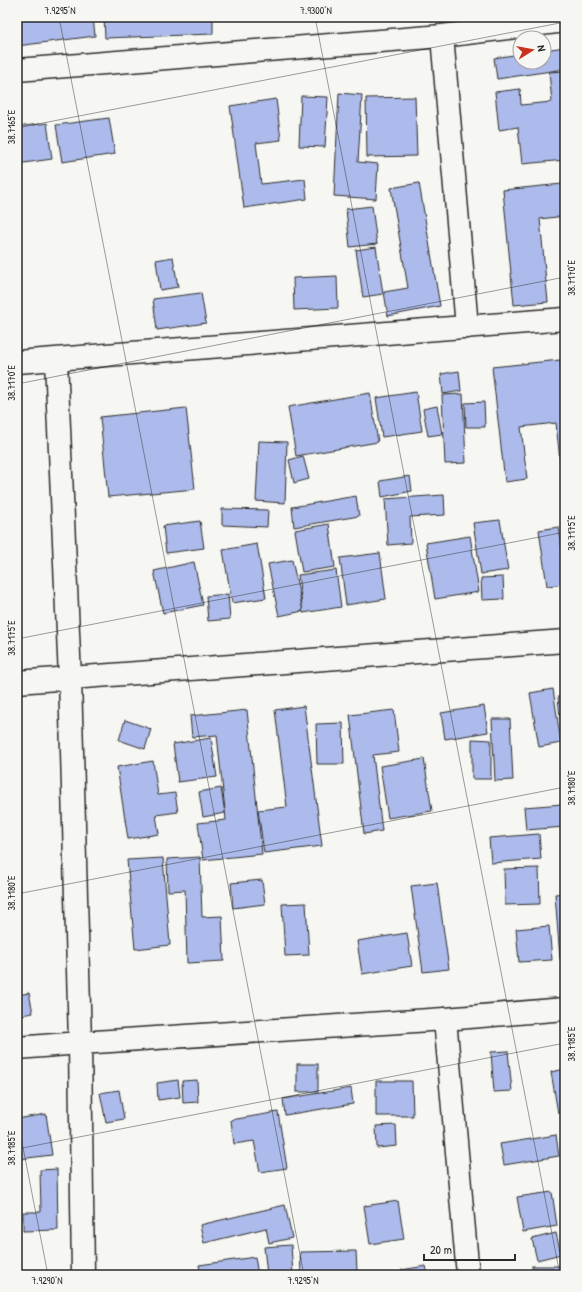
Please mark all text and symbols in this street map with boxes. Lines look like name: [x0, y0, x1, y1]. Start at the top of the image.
text: 7.9295°N: [45, 4, 75, 17]
text: 7.9300°N: [300, 4, 332, 17]
north arrow: [512, 30, 552, 70]
text: N: [534, 44, 549, 52]
text: 38.7165°E: [5, 109, 18, 144]
text: 38.7170°E: [565, 260, 578, 296]
text: 38.7170°E: [5, 365, 18, 401]
text: 38.7175°E: [565, 515, 578, 551]
text: 38.7175°E: [5, 620, 18, 656]
text: 38.7180°E: [565, 770, 578, 806]
text: 38.7180°E: [5, 875, 18, 911]
text: 38.7185°E: [565, 1026, 578, 1061]
text: 38.7185°E: [5, 1130, 18, 1165]
scale bar: [424, 1236, 515, 1262]
text: 20 m: [430, 1241, 452, 1258]
text: 7.9290°N: [31, 1274, 63, 1287]
text: 7.9295°N: [288, 1274, 318, 1287]

